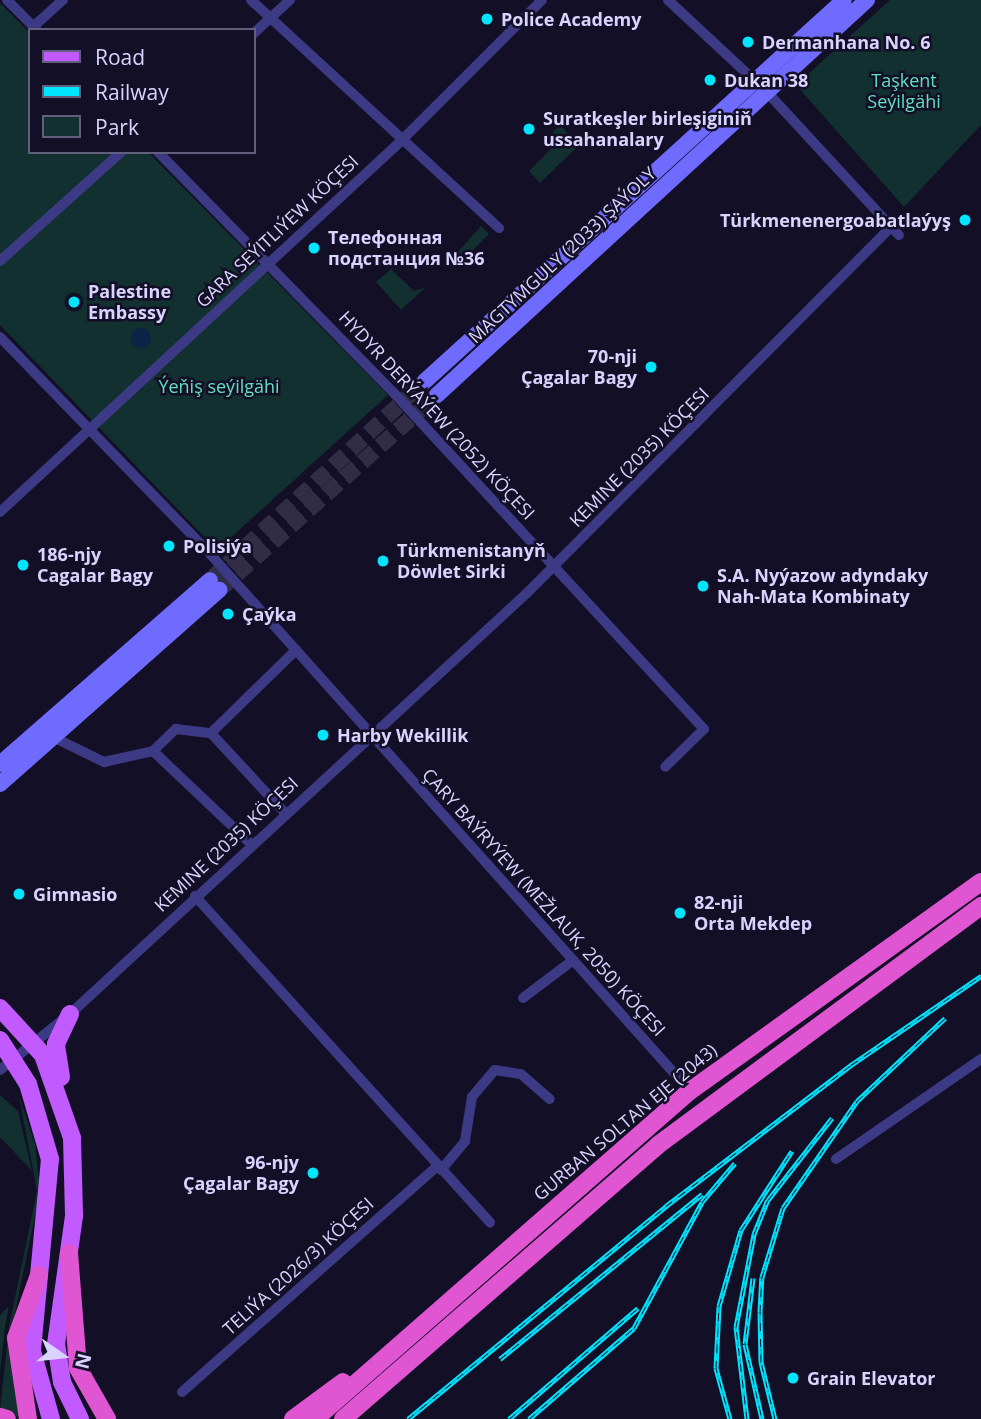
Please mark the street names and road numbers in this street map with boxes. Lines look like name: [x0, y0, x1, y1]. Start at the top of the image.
street label: GARA SEÝITLIÝEW KÖÇESI: [192, 150, 362, 312]
street label: MAGTYMGULY (2033) ŞAÝOLY: [464, 162, 660, 348]
street label: HYDYR DERÝAÝEW (2052) KÖÇESI: [335, 306, 539, 524]
street label: KEMINE (2035) KÖÇESI: [565, 383, 713, 531]
street label: ÇARY BAÝRYÝEW (MEŽLAUK, 2050) KÖÇESI: [418, 764, 670, 1040]
street label: KEMINE (2035) KÖÇESI: [150, 772, 302, 916]
street label: GURBAN SOLTAN EJE (2043): [529, 1039, 721, 1205]
street label: TELIÝA (2026/3) KÖÇESI: [218, 1193, 378, 1339]

